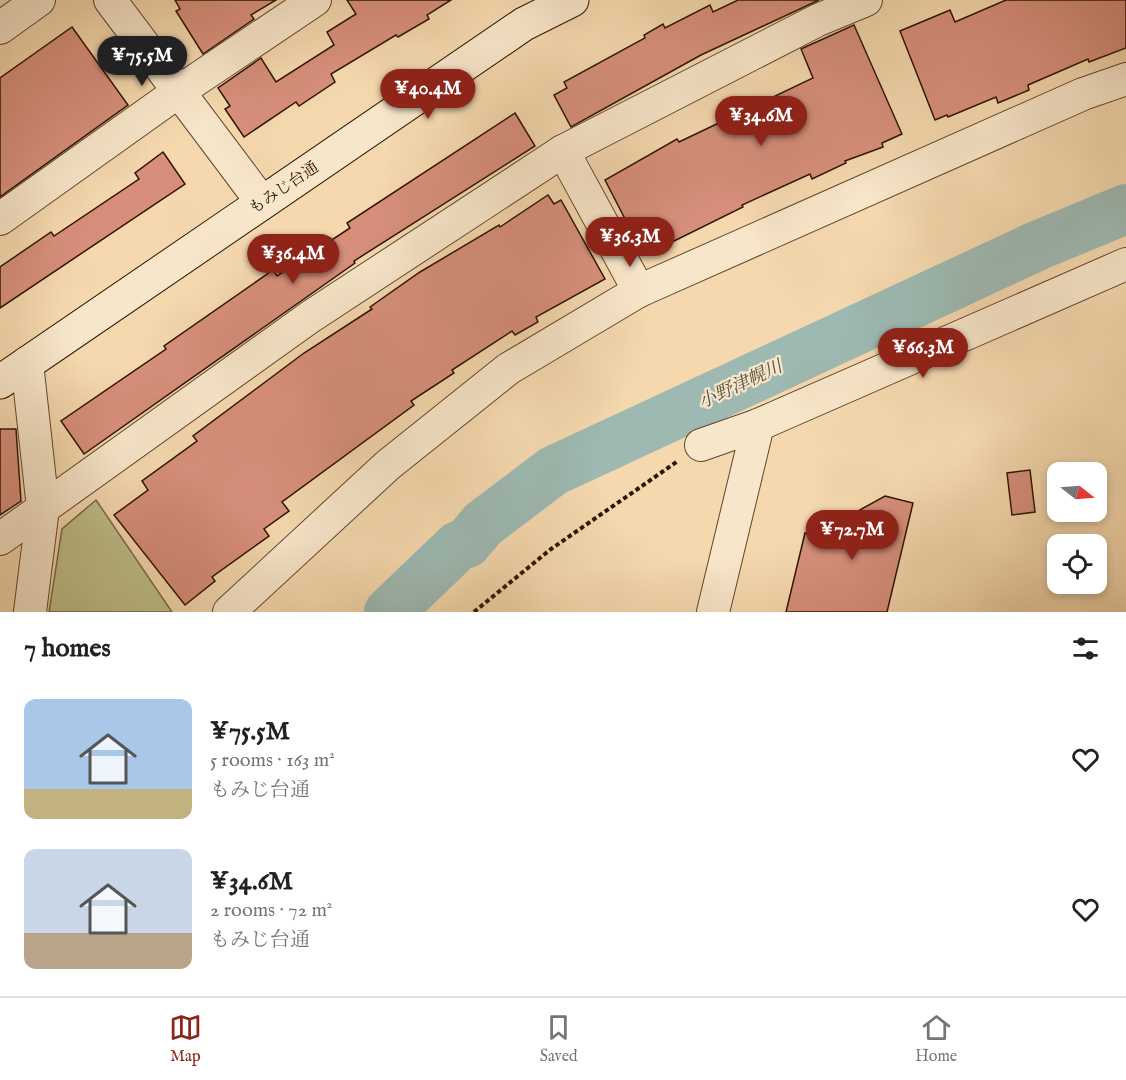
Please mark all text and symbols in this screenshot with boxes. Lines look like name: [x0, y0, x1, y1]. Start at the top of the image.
pin: ¥75.5M: [93, 36, 191, 87]
text: ¥75.5M: [111, 43, 173, 68]
pin: ¥40.4M: [379, 69, 477, 120]
text: ¥40.4M: [394, 76, 462, 101]
pin: ¥34.6M: [712, 96, 810, 147]
text: ¥34.6M: [729, 103, 793, 128]
street label: もみじ台通: [245, 158, 323, 219]
pin: ¥36.3M: [581, 217, 679, 268]
text: ¥36.3M: [599, 224, 661, 249]
pin: ¥36.4M: [244, 234, 342, 285]
text: ¥36.4M: [261, 241, 325, 266]
pin: ¥66.3M: [874, 328, 972, 379]
text: ¥66.3M: [892, 335, 954, 360]
water label: 小野津幌川: [695, 355, 788, 415]
north arrow: [1047, 462, 1107, 522]
map controls: [1047, 462, 1107, 594]
pin: ¥72.7M: [803, 510, 901, 561]
text: ¥72.7M: [820, 517, 884, 542]
button: locate: [1047, 534, 1107, 594]
text: 7 homes: [24, 632, 111, 665]
icon: filters: [1069, 632, 1102, 665]
text: ¥75.5M: [210, 715, 290, 748]
icon: home: [72, 723, 144, 795]
icon: heart: [1069, 743, 1102, 776]
text: 5 rooms · 163 m²: [210, 748, 335, 773]
text: もみじ台通: [210, 778, 310, 803]
text: ¥34.6M: [210, 865, 293, 898]
icon: home: [72, 873, 144, 945]
icon: heart: [1069, 893, 1102, 926]
text: 2 rooms · 72 m²: [210, 898, 332, 923]
text: もみじ台通: [210, 928, 310, 953]
tab: Map: [169, 1011, 202, 1067]
tab: Saved: [540, 1011, 578, 1067]
tab: Home: [915, 1011, 957, 1067]

